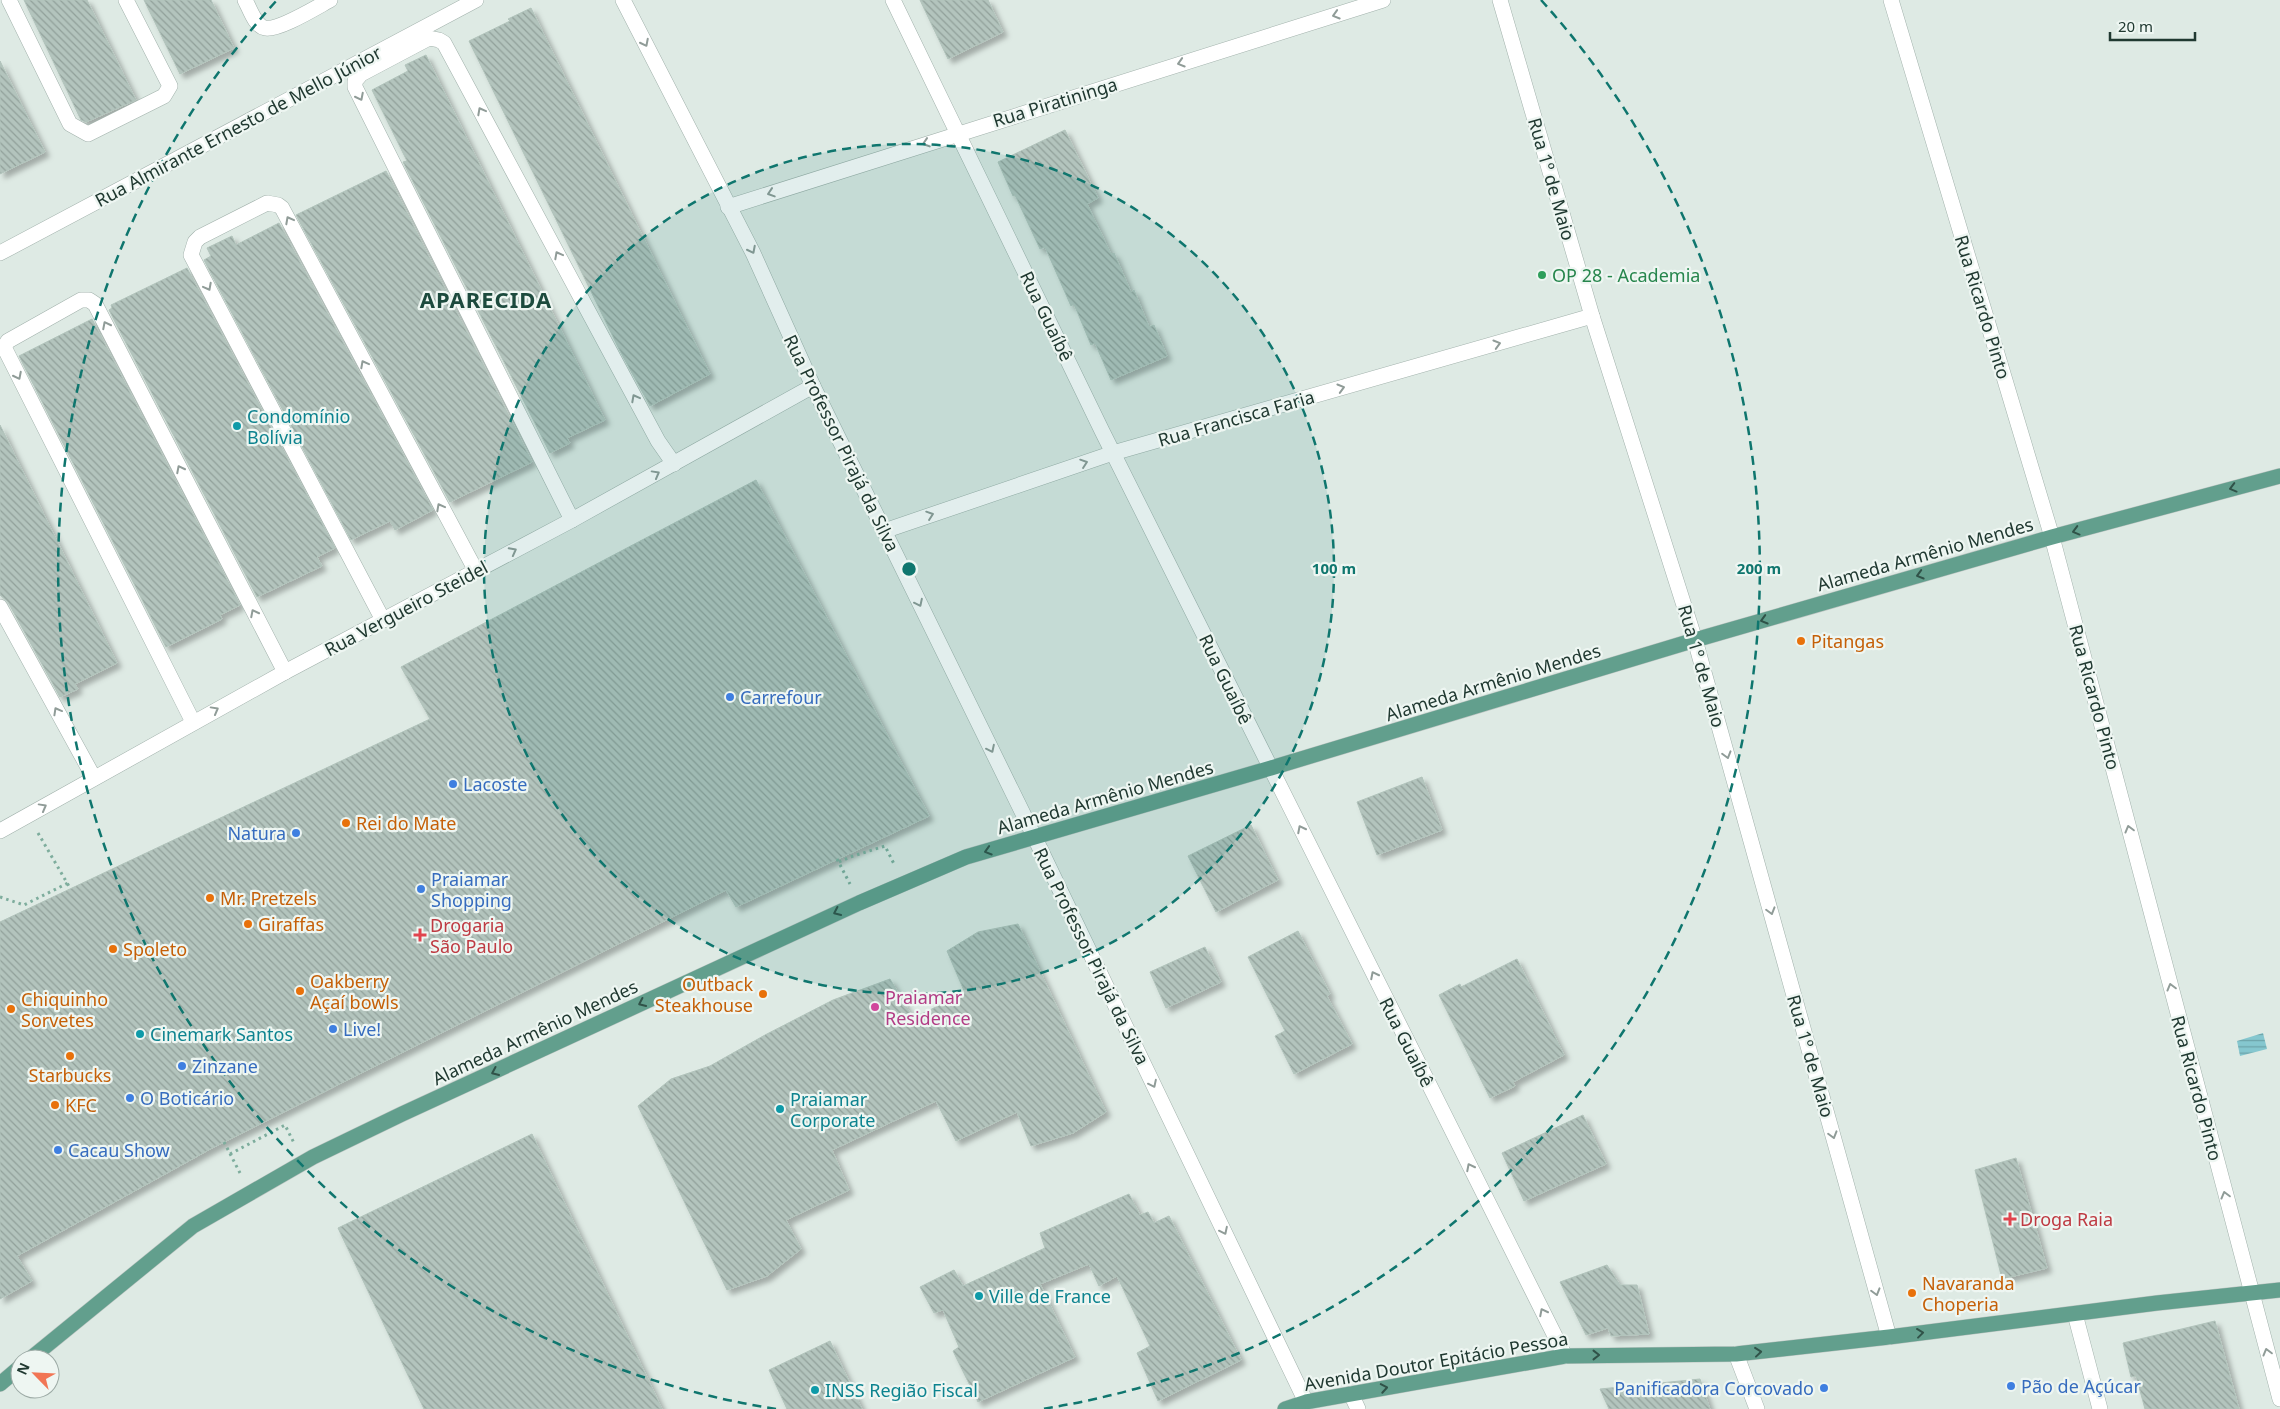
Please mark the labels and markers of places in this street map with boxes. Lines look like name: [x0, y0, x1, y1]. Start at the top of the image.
place label: OP 28 - Academia: [1552, 263, 1700, 287]
marker: OP 28 - Academia: [1536, 269, 1548, 281]
place label: Condomínio Bolívia: [247, 404, 350, 449]
marker: Condomínio Bolívia: [231, 420, 243, 432]
centre of rings: [900, 560, 918, 578]
place label: Pitangas: [1811, 629, 1884, 653]
marker: Pitangas: [1795, 635, 1807, 647]
place label: Carrefour: [740, 685, 822, 709]
marker: Carrefour: [724, 691, 736, 703]
place label: Lacoste: [463, 772, 527, 796]
marker: Lacoste: [447, 778, 459, 790]
place label: Rei do Mate: [356, 811, 456, 835]
marker: Rei do Mate: [340, 817, 352, 829]
place label: Natura: [227, 821, 286, 845]
marker: Natura: [290, 827, 302, 839]
place label: Praiamar Shopping: [431, 867, 512, 912]
marker: Praiamar Shopping: [415, 883, 427, 895]
place label: Mr. Pretzels: [220, 886, 317, 910]
marker: Mr. Pretzels: [204, 892, 216, 904]
place label: Giraffas: [258, 912, 324, 936]
place label: Drogaria São Paulo: [430, 913, 513, 958]
marker: Giraffas: [242, 918, 254, 930]
marker: Drogaria São Paulo: [414, 929, 426, 941]
place label: Spoleto: [123, 937, 187, 961]
marker: Spoleto: [107, 943, 119, 955]
place label: Oakberry Açaí bowls: [310, 969, 399, 1014]
place label: Outback Steakhouse: [655, 972, 753, 1017]
marker: Oakberry Açaí bowls: [294, 985, 306, 997]
place label: Praiamar Residence: [885, 985, 971, 1030]
place label: Chiquinho Sorvetes: [21, 987, 108, 1032]
marker: Outback Steakhouse: [757, 988, 769, 1000]
marker: Praiamar Residence: [869, 1001, 881, 1013]
marker: Chiquinho Sorvetes: [5, 1003, 17, 1015]
place label: Live!: [343, 1017, 381, 1041]
place label: Cinemark Santos: [150, 1022, 293, 1046]
marker: Live!: [327, 1023, 339, 1035]
marker: Cinemark Santos: [134, 1028, 146, 1040]
marker: Starbucks: [64, 1050, 76, 1062]
place label: Zinzane: [192, 1054, 258, 1078]
marker: Zinzane: [176, 1060, 188, 1072]
place label: Starbucks: [29, 1063, 111, 1087]
place label: O Boticário: [140, 1086, 234, 1110]
place label: Praiamar Corporate: [790, 1087, 875, 1132]
marker: O Boticário: [124, 1092, 136, 1104]
place label: KFC: [65, 1093, 97, 1117]
marker: KFC: [49, 1099, 61, 1111]
marker: Praiamar Corporate: [774, 1103, 786, 1115]
place label: Cacau Show: [68, 1138, 170, 1162]
marker: Cacau Show: [52, 1144, 64, 1156]
place label: Droga Raia: [2020, 1207, 2113, 1231]
marker: Droga Raia: [2004, 1213, 2016, 1225]
place label: Navaranda Choperia: [1922, 1271, 2014, 1316]
place label: Ville de France: [989, 1284, 1111, 1308]
marker: Navaranda Choperia: [1906, 1287, 1918, 1299]
marker: Ville de France: [973, 1290, 985, 1302]
place label: Pão de Açúcar: [2021, 1374, 2141, 1398]
place label: Panificadora Corcovado: [1614, 1376, 1814, 1400]
place label: INSS Região Fiscal: [825, 1378, 978, 1402]
marker: Pão de Açúcar: [2005, 1380, 2017, 1392]
marker: Panificadora Corcovado: [1818, 1382, 1830, 1394]
marker: INSS Região Fiscal: [809, 1384, 821, 1396]

